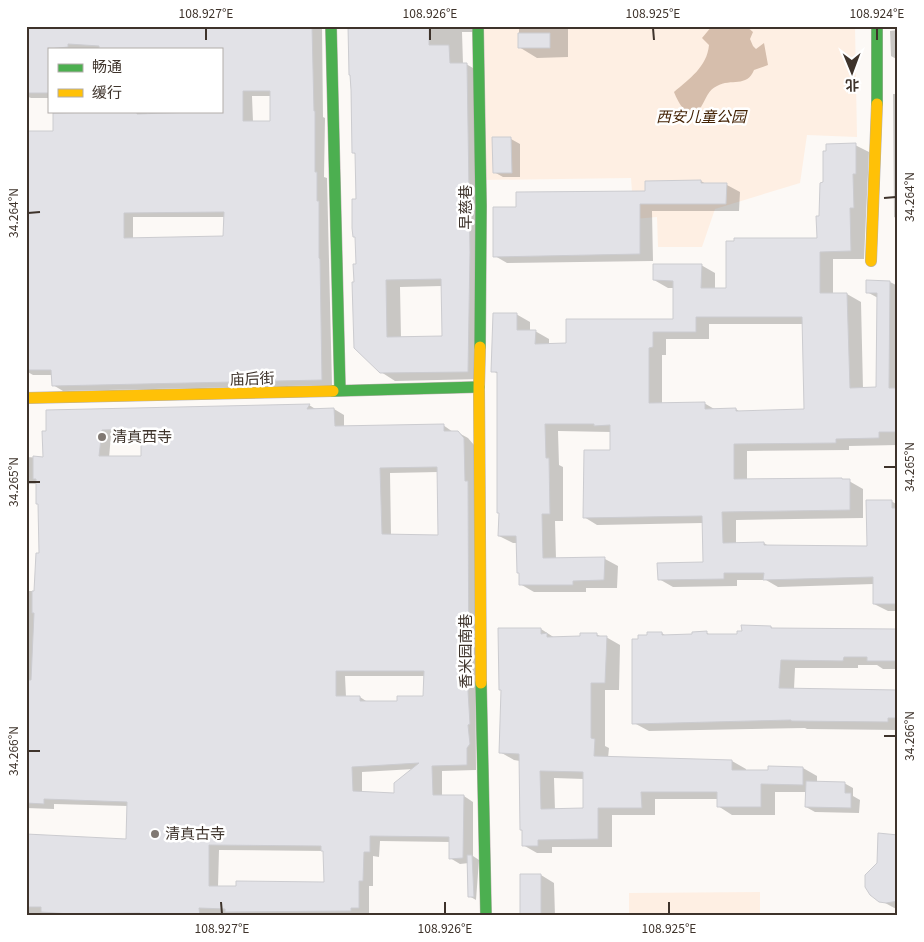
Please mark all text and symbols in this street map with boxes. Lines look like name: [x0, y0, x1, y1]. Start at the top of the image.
text: 108.927°E: [179, 4, 233, 21]
text: 108.926°E: [403, 4, 457, 21]
text: 108.925°E: [626, 4, 680, 21]
text: 108.924°E: [850, 4, 904, 21]
legend: [48, 48, 222, 112]
north arrow: [826, 48, 876, 98]
text: 畅通: [92, 55, 122, 76]
text: 北: [845, 76, 859, 96]
text: 缓行: [92, 81, 122, 102]
park label: 西安儿童公园: [656, 105, 748, 126]
text: 34.264°N: [900, 172, 917, 222]
street label: 早慈巷: [454, 184, 475, 230]
text: 34.264°N: [4, 188, 21, 238]
street label: 庙后街: [229, 366, 275, 389]
place label: 清真西寺: [112, 425, 172, 446]
marker: 清真西寺: [96, 431, 108, 443]
text: 34.265°N: [900, 442, 917, 492]
text: 34.265°N: [4, 457, 21, 507]
street label: 香米园南巷: [454, 613, 475, 689]
text: 34.266°N: [900, 711, 917, 761]
text: 34.266°N: [4, 726, 21, 776]
place label: 清真古寺: [165, 822, 225, 843]
marker: 清真古寺: [149, 828, 161, 840]
text: 108.927°E: [195, 919, 249, 936]
text: 108.926°E: [418, 919, 472, 936]
text: 108.925°E: [642, 919, 696, 936]

